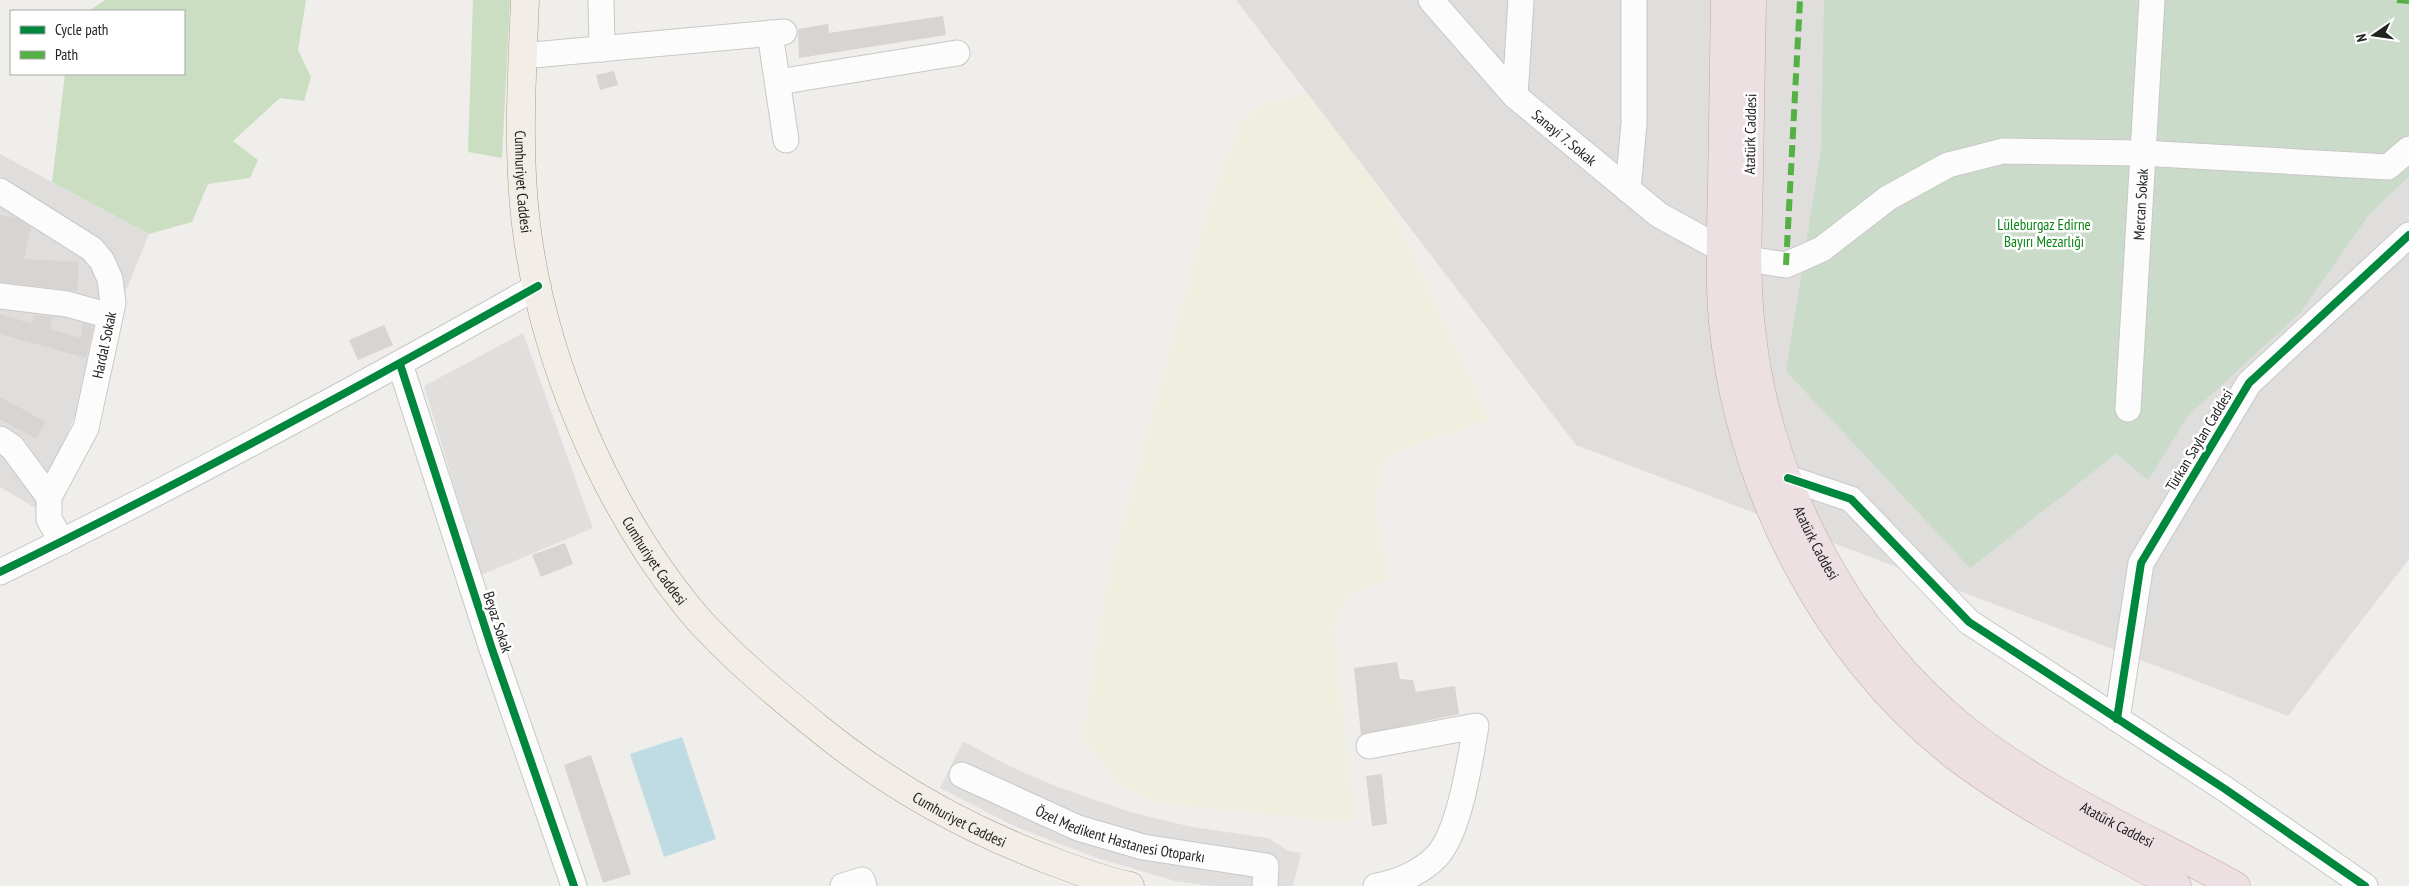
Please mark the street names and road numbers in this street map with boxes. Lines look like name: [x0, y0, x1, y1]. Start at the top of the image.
street label: Atatürk Caddesi: [1740, 94, 1760, 174]
street label: Sanayi 7. Sokak: [1529, 105, 1601, 169]
street label: Cumhuriyet Caddesi: [511, 130, 537, 234]
street label: Mercan Sokak: [2128, 168, 2152, 241]
street label: Hardal Sokak: [88, 310, 120, 380]
street label: Türkan Saylan Caddesi: [2161, 386, 2237, 494]
street label: Atatürk Caddesi: [1790, 503, 1844, 583]
street label: Cumhuriyet Caddesi: [618, 513, 692, 609]
street label: Beyaz Sokak: [479, 589, 517, 655]
street label: Cumhuriyet Caddesi: [909, 787, 1010, 851]
street label: Atatürk Caddesi: [2077, 797, 2158, 851]
street label: Özel Medikent Hastanesi Otoparkı: [1033, 801, 1206, 866]

